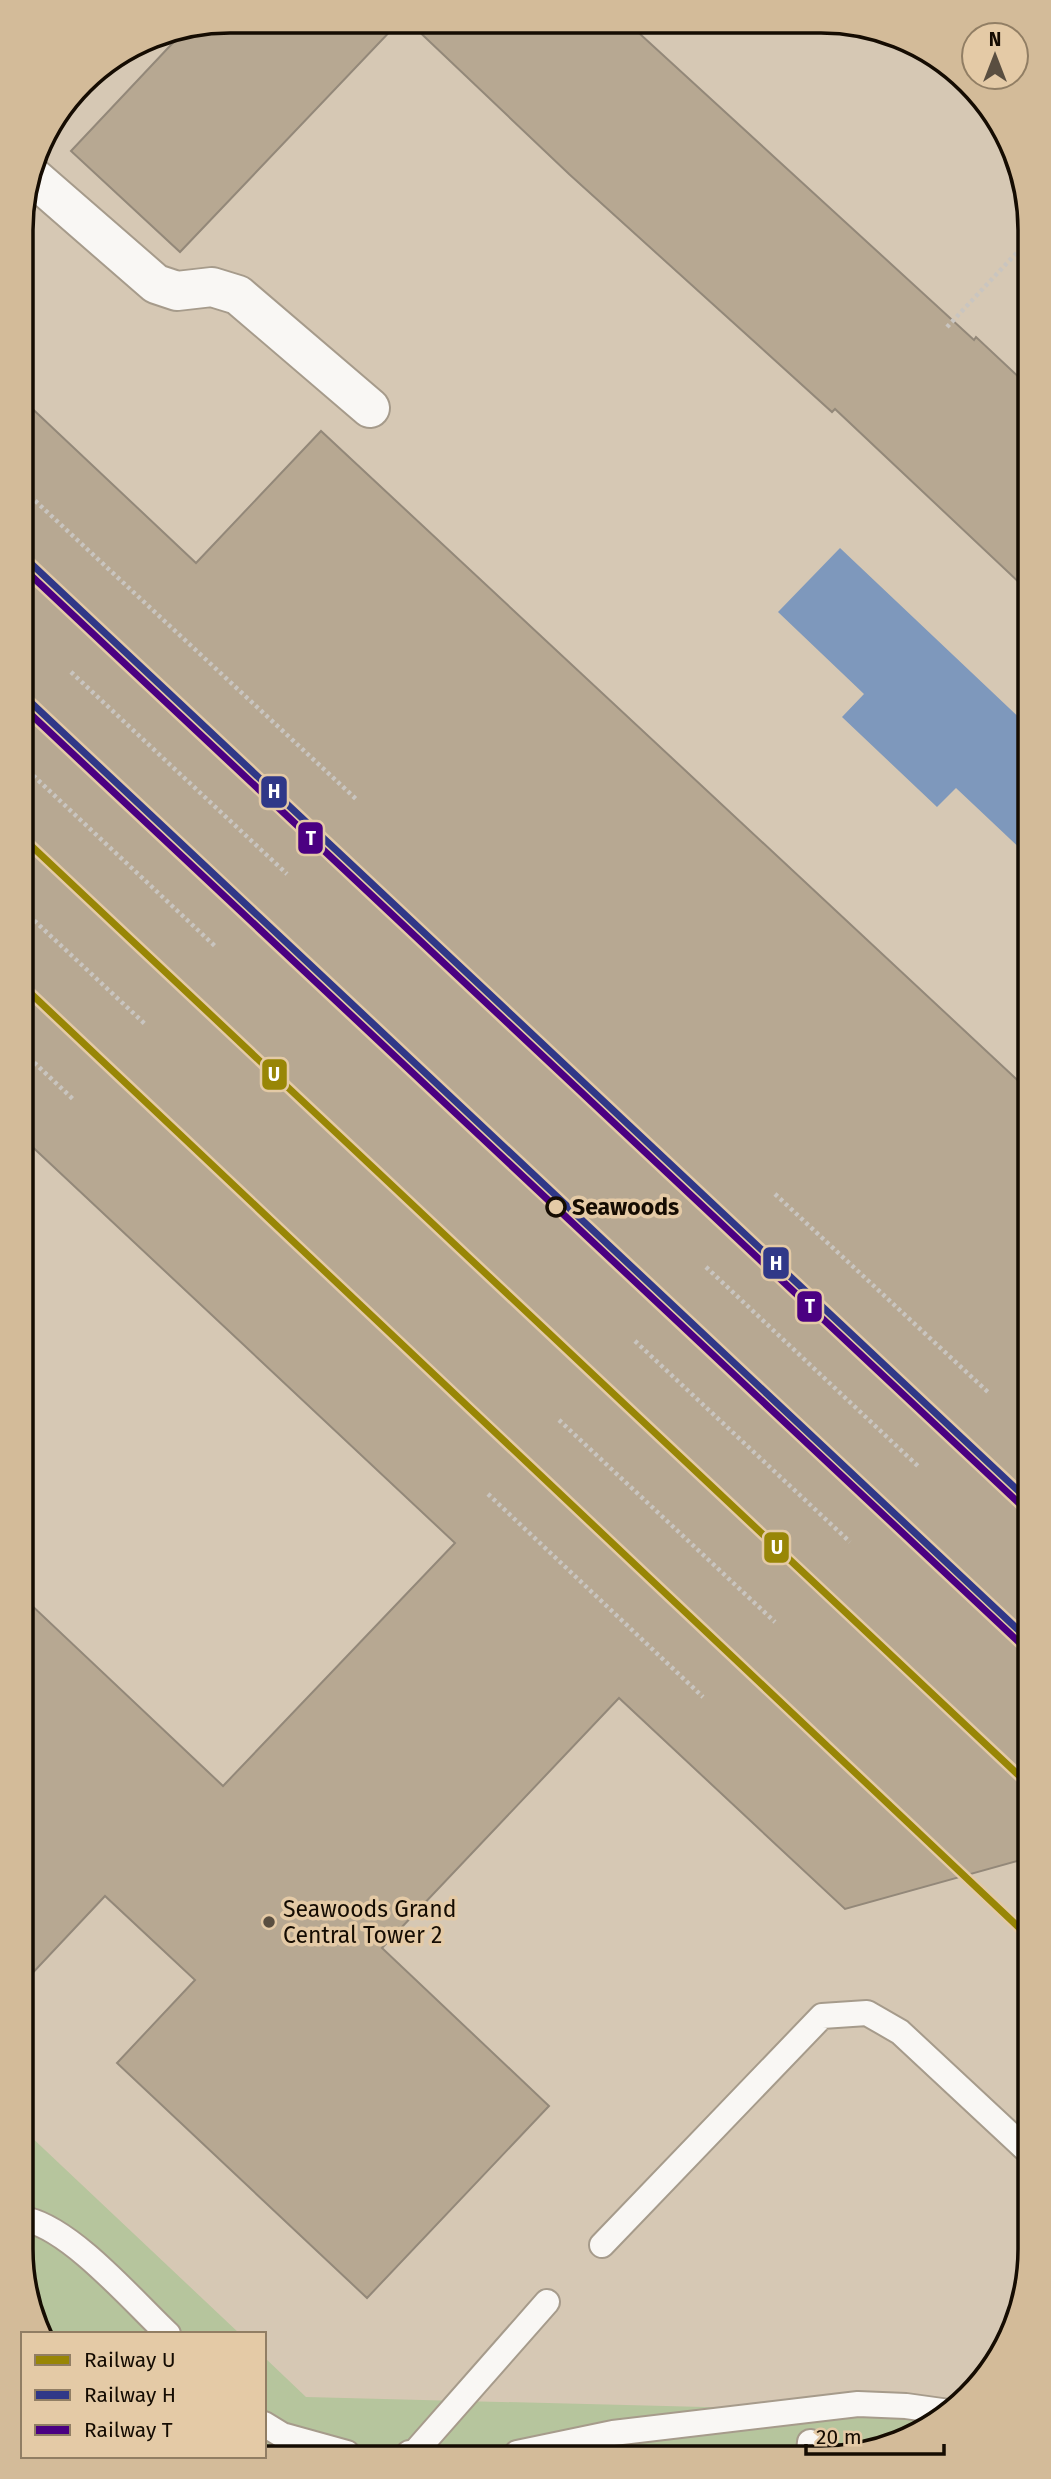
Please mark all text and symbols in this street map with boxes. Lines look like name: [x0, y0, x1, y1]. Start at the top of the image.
north arrow: [960, 21, 1030, 91]
text: N: [989, 28, 1001, 51]
line badge: H: [260, 775, 288, 809]
text: H: [268, 780, 280, 803]
line badge: T: [297, 821, 324, 855]
text: T: [306, 827, 317, 850]
line badge: U: [261, 1058, 288, 1091]
text: U: [268, 1063, 280, 1086]
place label: Seawoods: [572, 1193, 679, 1221]
marker: Seawoods: [546, 1197, 566, 1217]
line badge: H: [762, 1246, 790, 1280]
text: H: [770, 1252, 782, 1275]
line badge: T: [796, 1290, 823, 1323]
text: T: [805, 1295, 816, 1318]
line badge: U: [763, 1531, 790, 1564]
text: U: [771, 1536, 783, 1559]
place label: Seawoods Grand Central Tower 2: [283, 1895, 457, 1949]
marker: Seawoods Grand Central Tower 2: [261, 1914, 277, 1930]
legend: [21, 2332, 266, 2458]
text: Railway U: [84, 2347, 176, 2373]
text: Railway H: [84, 2382, 176, 2408]
scale bar: [806, 2412, 944, 2456]
text: Railway T: [84, 2417, 173, 2443]
text: 20 m: [816, 2424, 862, 2450]

